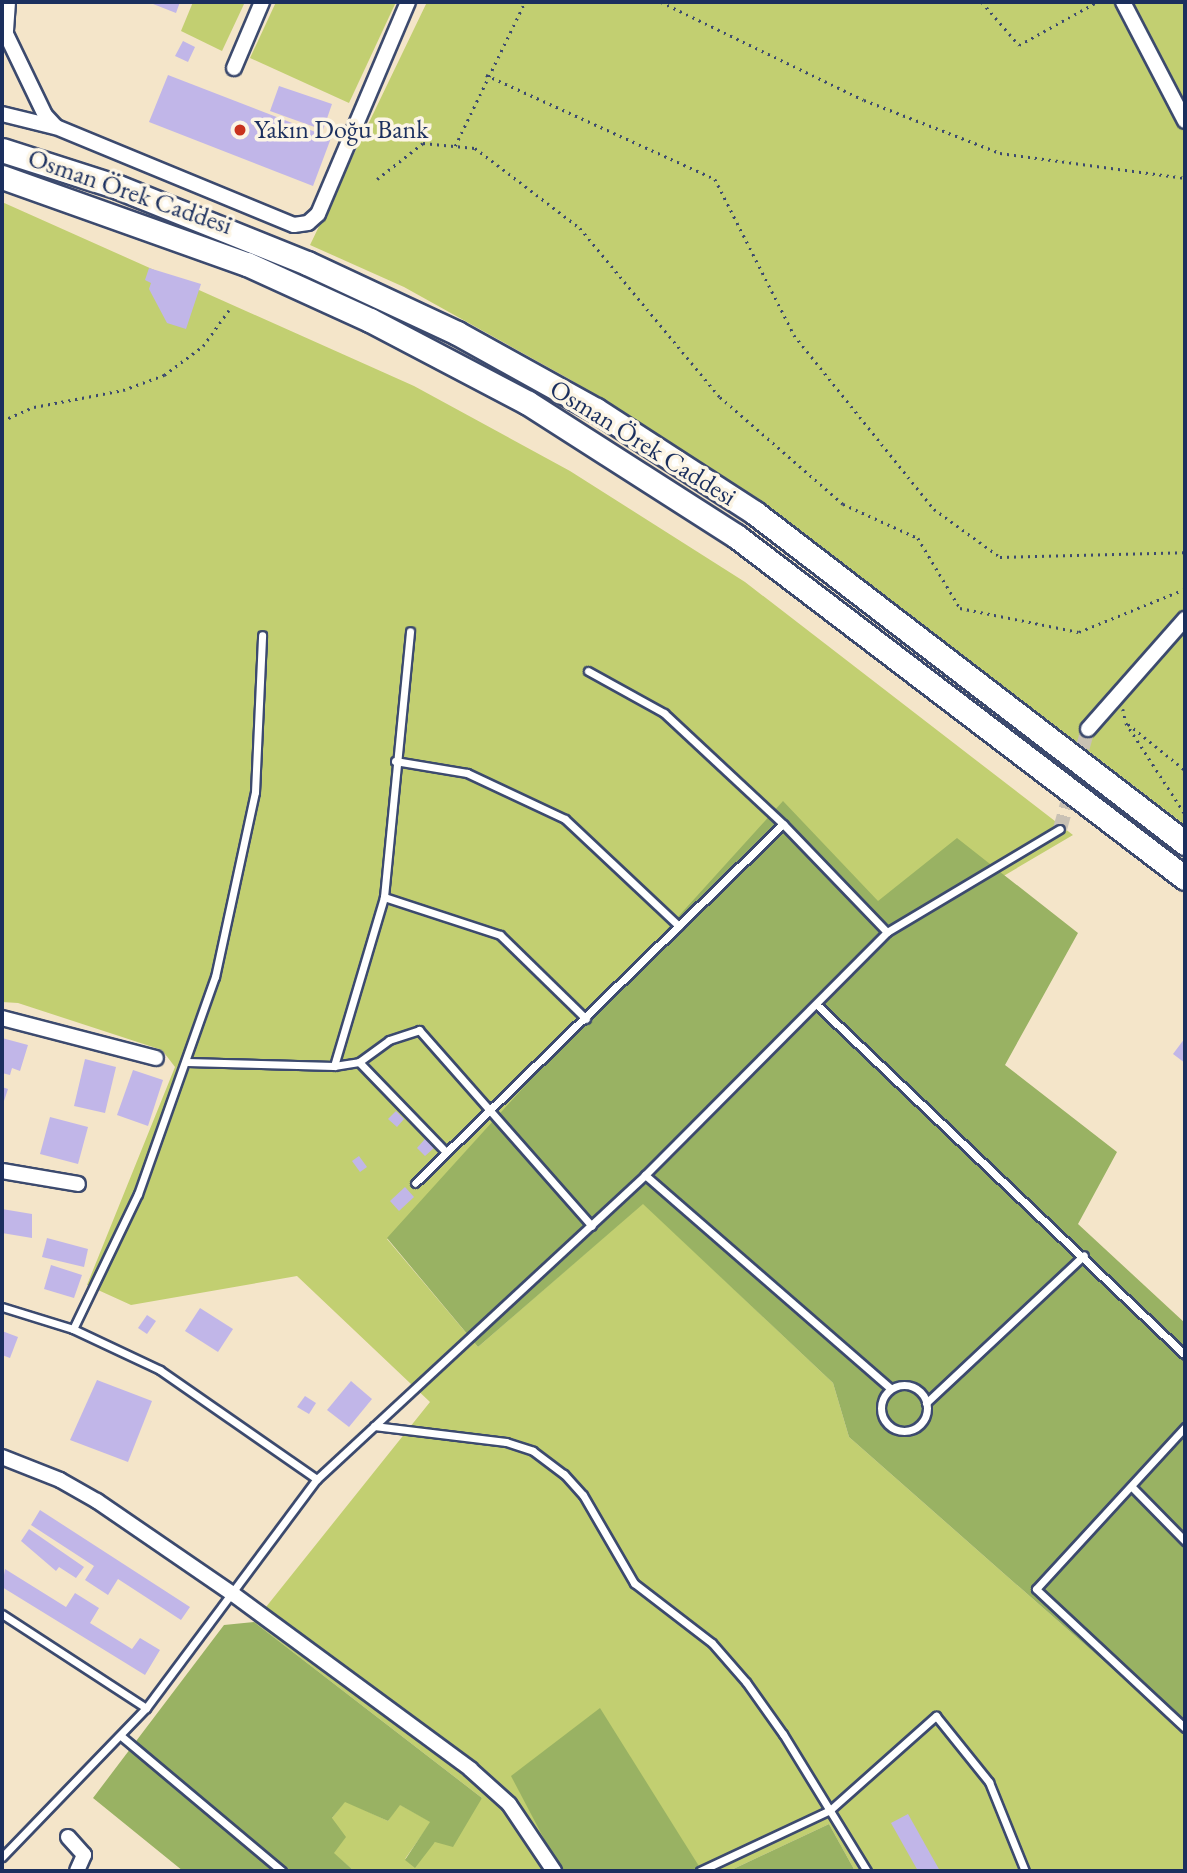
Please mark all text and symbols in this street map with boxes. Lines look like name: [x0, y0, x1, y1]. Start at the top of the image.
place label: Yakın Doğu Bank: [254, 114, 429, 146]
marker: Yakın Doğu Bank: [232, 122, 248, 138]
street label: Osman Örek Caddesi: [24, 142, 236, 242]
street label: Osman Örek Caddesi: [544, 373, 742, 513]

